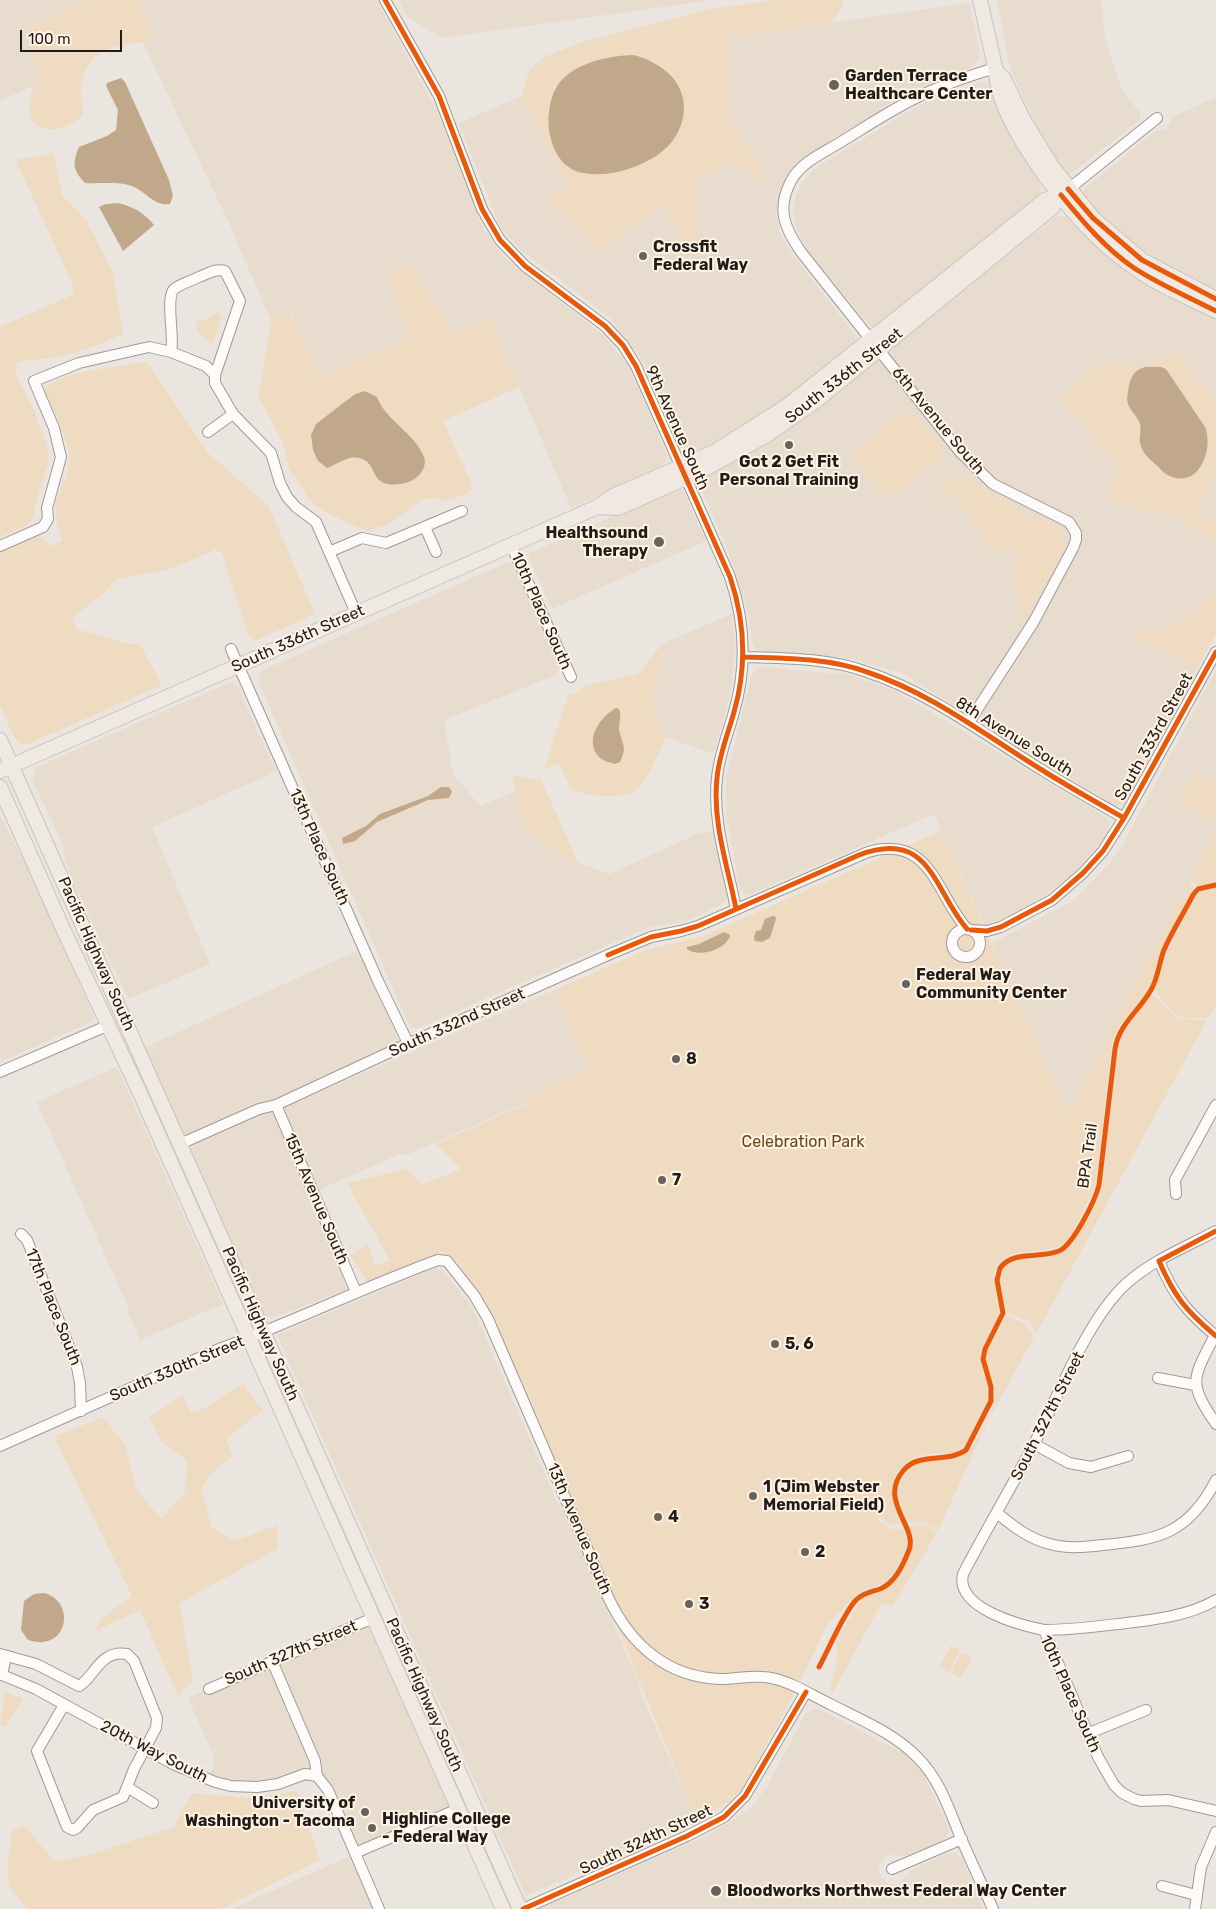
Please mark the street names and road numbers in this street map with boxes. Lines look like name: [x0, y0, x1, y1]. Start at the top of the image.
street label: South 336th Street: [781, 324, 907, 428]
street label: 9th Avenue South: [641, 363, 713, 493]
street label: 6th Avenue South: [887, 363, 989, 479]
street label: 10th Place South: [507, 549, 575, 673]
street label: South 336th Street: [228, 601, 368, 677]
street label: South 333rd Street: [1111, 670, 1197, 804]
street label: 8th Avenue South: [952, 693, 1076, 781]
street label: 13th Place South: [285, 786, 353, 908]
street label: Pacific Highway South: [53, 874, 139, 1034]
street label: South 332nd Street: [386, 984, 528, 1062]
street label: BPA Trail: [1074, 1122, 1102, 1190]
street label: 15th Avenue South: [280, 1130, 352, 1268]
street label: Pacific Highway South: [217, 1244, 303, 1404]
street label: 17th Place South: [21, 1246, 85, 1368]
street label: South 330th Street: [107, 1332, 247, 1406]
street label: South 327th Street: [1007, 1348, 1089, 1484]
street label: 13th Avenue South: [543, 1460, 615, 1598]
street label: Pacific Highway South: [381, 1615, 467, 1775]
street label: South 327th Street: [222, 1616, 360, 1690]
street label: 10th Place South: [1036, 1632, 1104, 1756]
street label: 20th Way South: [97, 1717, 211, 1787]
street label: South 324th Street: [577, 1801, 715, 1879]

